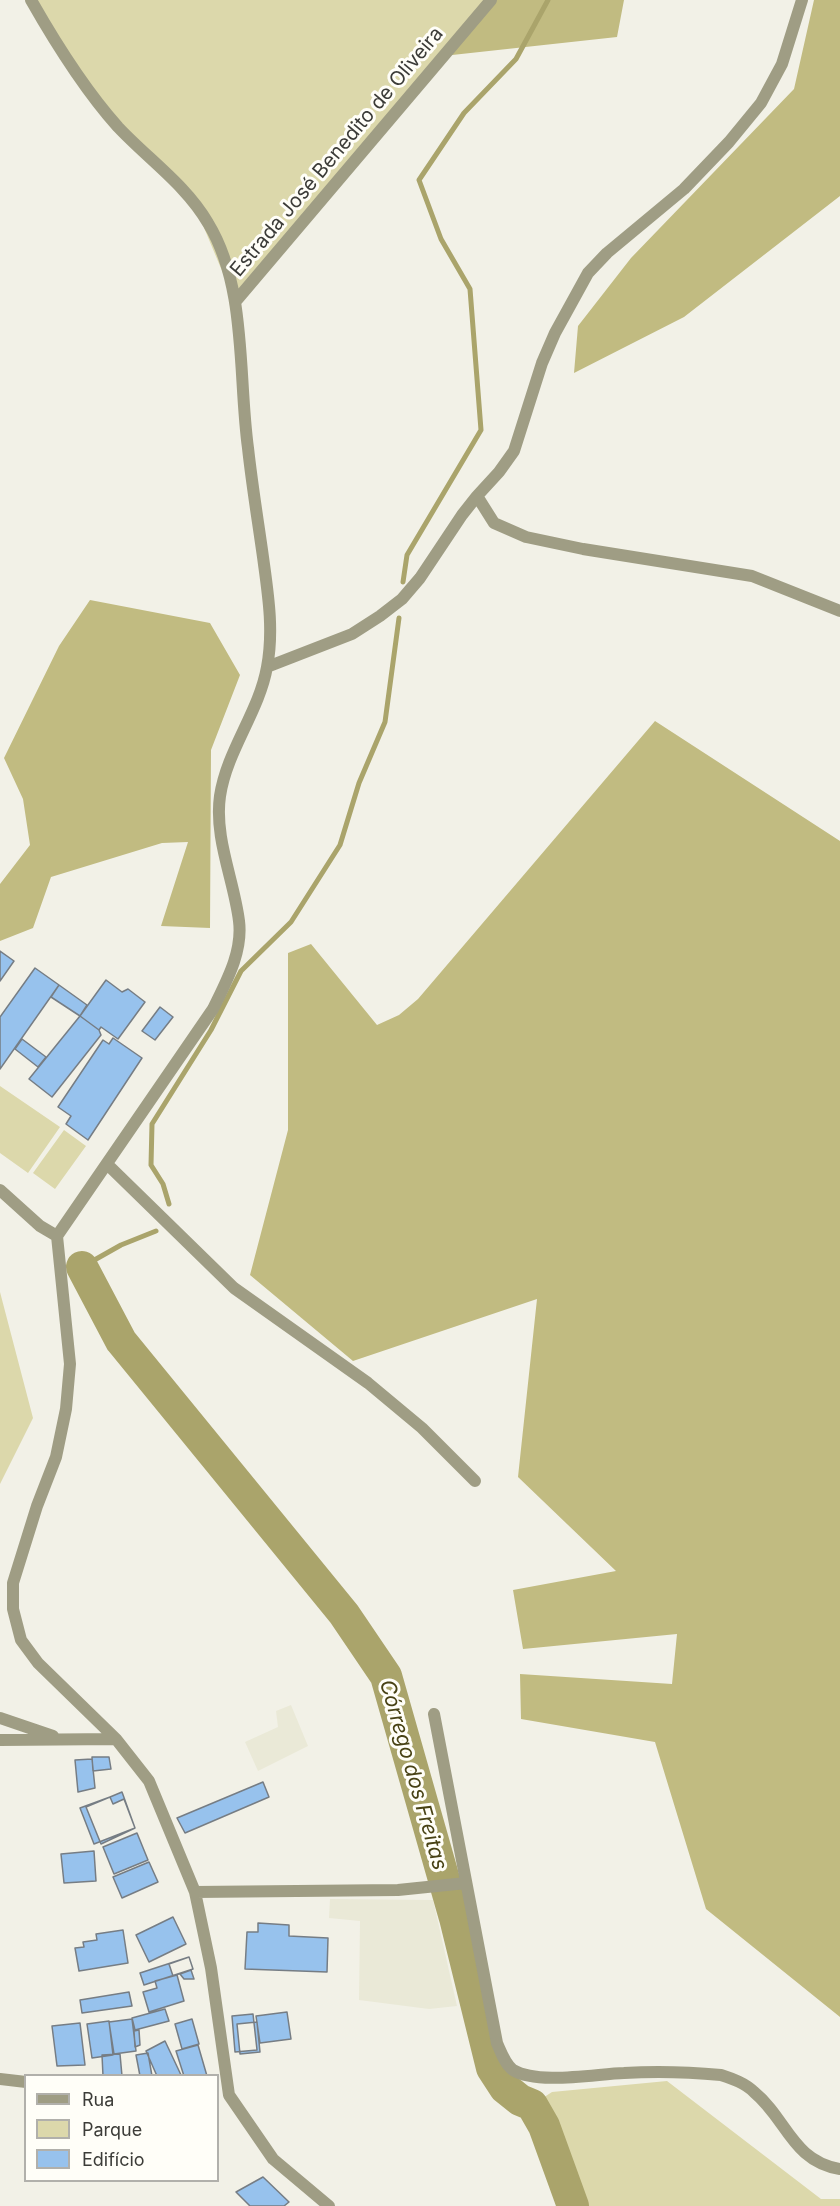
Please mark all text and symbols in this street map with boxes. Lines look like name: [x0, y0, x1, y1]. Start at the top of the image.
street label: Estrada José Benedito de Oliveira: [226, 22, 448, 282]
water label: Córrego dos Freitas: [374, 1677, 452, 1873]
legend: [24, 2074, 219, 2182]
text: Rua: [82, 2089, 114, 2110]
text: Parque: [82, 2119, 142, 2140]
text: Edifício: [82, 2149, 145, 2170]

